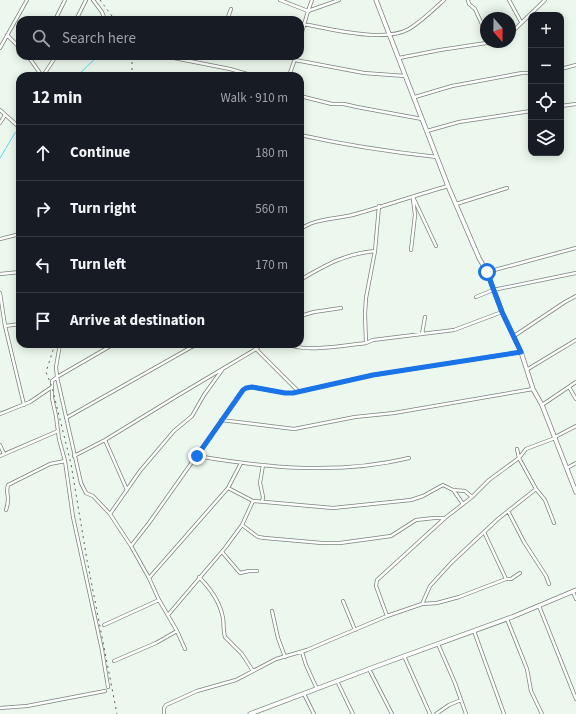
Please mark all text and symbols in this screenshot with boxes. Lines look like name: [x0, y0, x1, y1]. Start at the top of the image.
north arrow: [480, 12, 516, 48]
map controls: [528, 12, 564, 156]
button: +: [528, 12, 564, 48]
search box: [16, 16, 304, 60]
icon: search: [30, 27, 52, 49]
text: Search here: [62, 28, 136, 49]
button: −: [528, 48, 564, 84]
button: locate: [528, 84, 564, 120]
text: 12 min: [32, 86, 82, 110]
text: Walk · 910 m: [220, 89, 288, 107]
button: layers: [528, 120, 564, 156]
icon: ahead: [32, 142, 54, 164]
text: Continue: [70, 142, 130, 163]
text: 180 m: [255, 144, 288, 162]
icon: right: [32, 198, 54, 220]
text: Turn right: [70, 198, 136, 219]
text: 560 m: [255, 200, 288, 218]
icon: left: [32, 254, 54, 276]
text: Turn left: [70, 254, 126, 275]
text: 170 m: [255, 256, 288, 274]
route start: [478, 263, 496, 281]
icon: arrive: [32, 310, 54, 332]
text: Arrive at destination: [70, 310, 205, 331]
route end: [188, 447, 206, 465]

